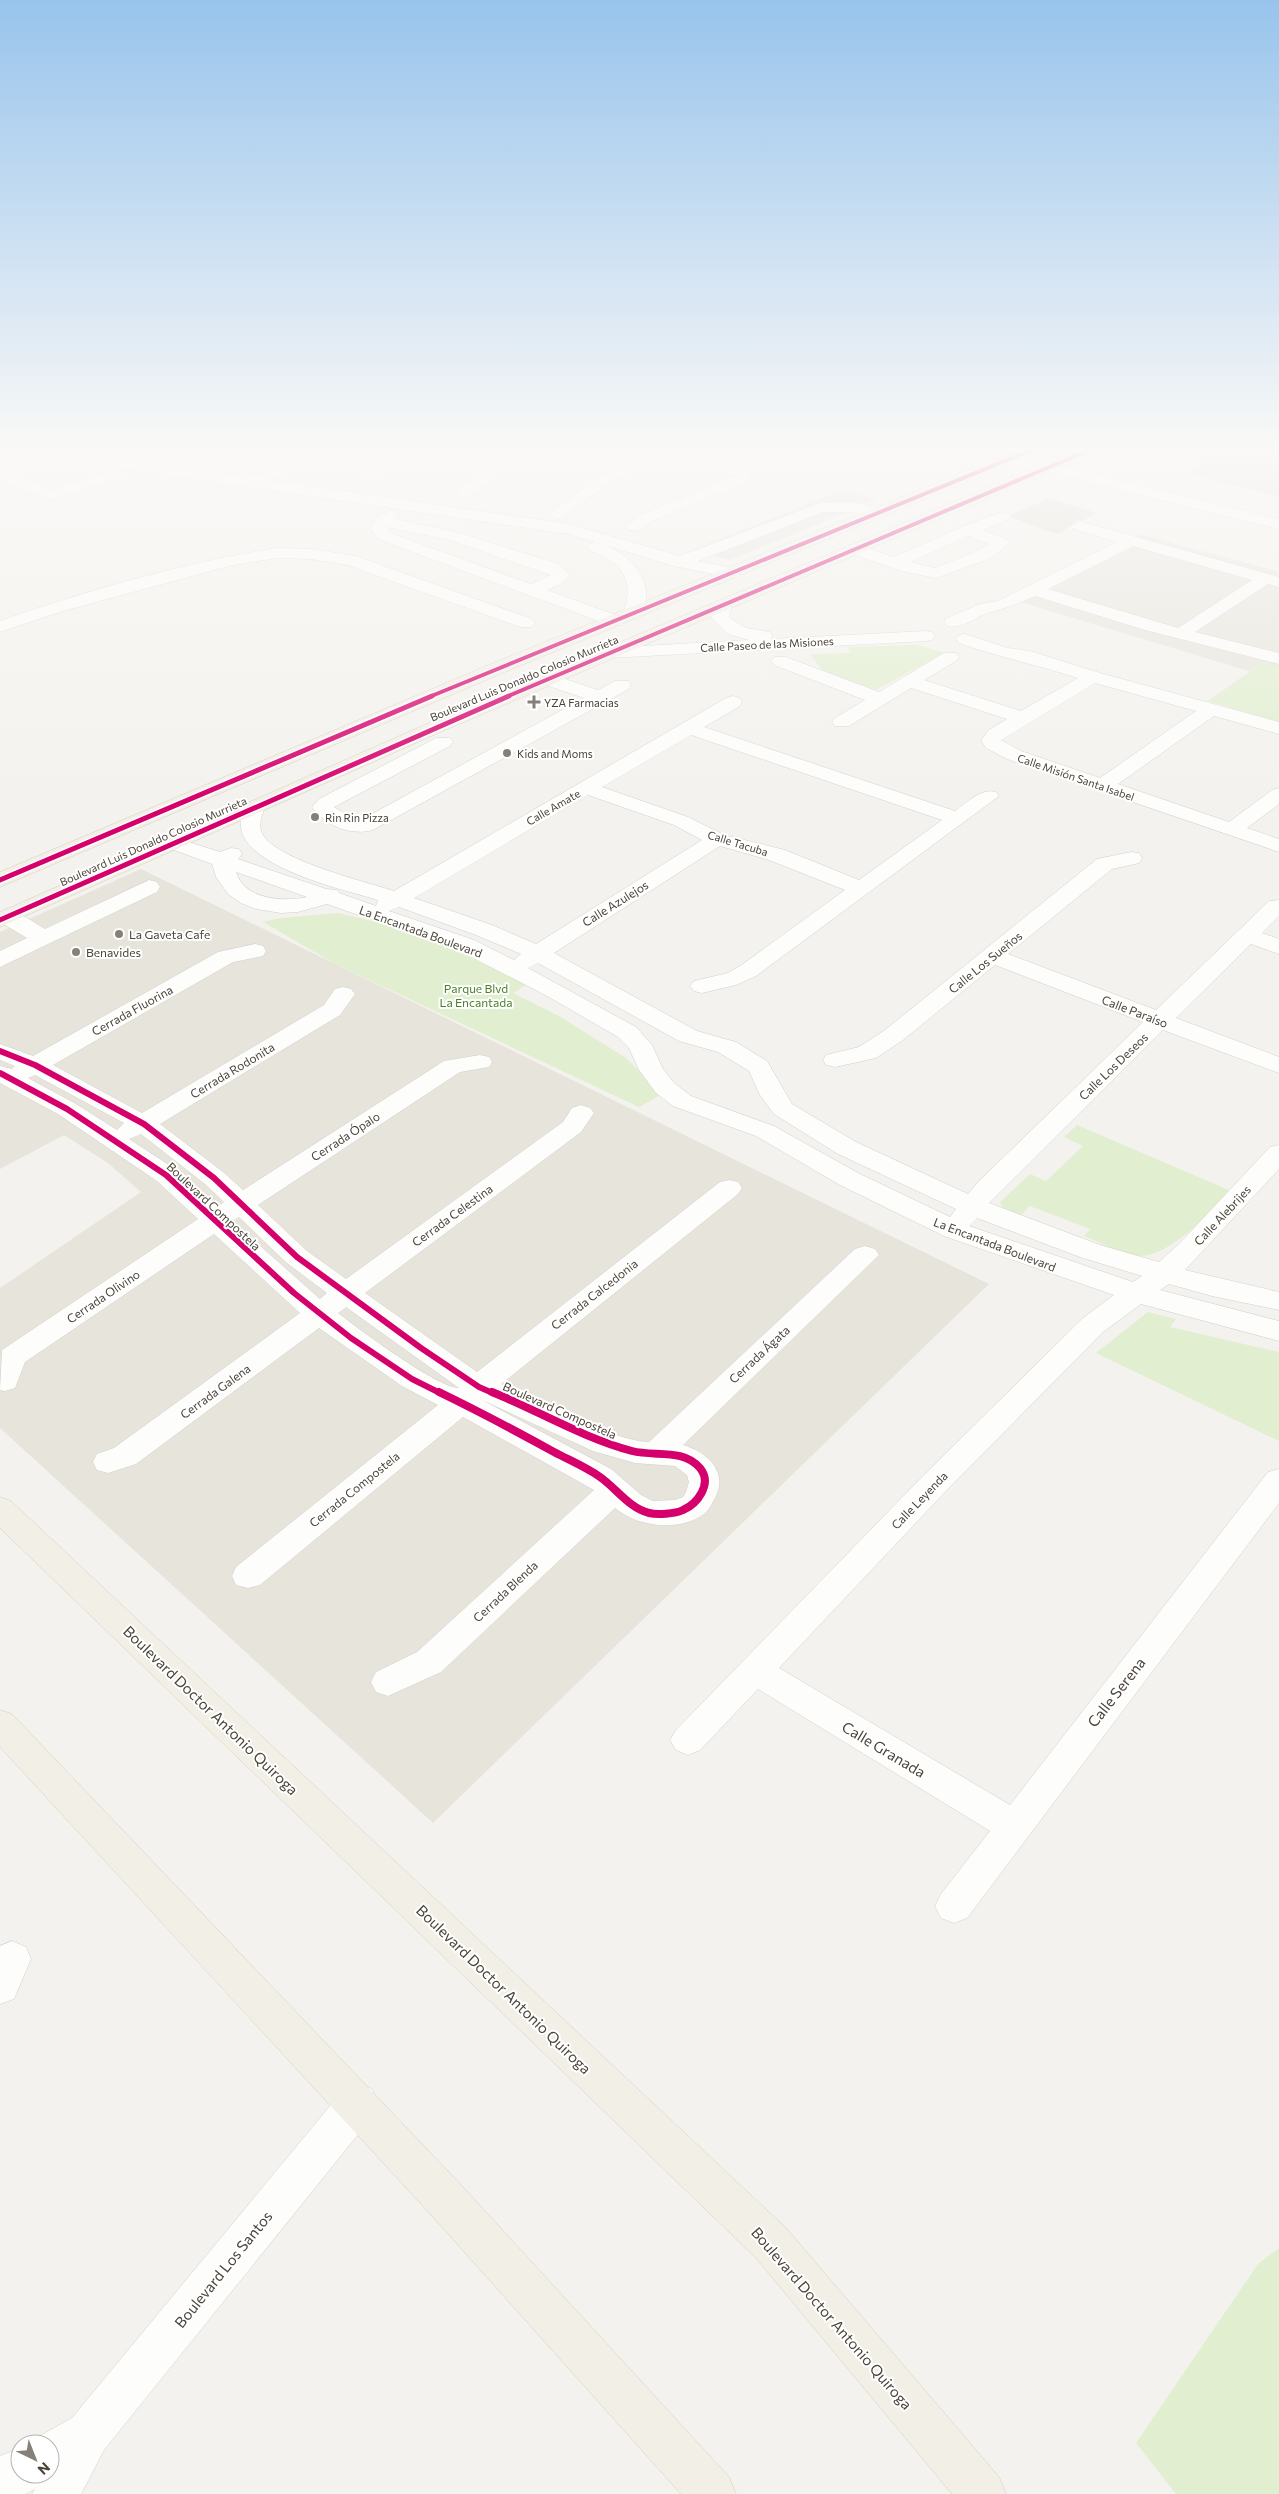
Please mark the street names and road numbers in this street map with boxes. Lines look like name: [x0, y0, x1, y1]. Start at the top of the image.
street label: Boulevard Luis Donaldo Colosio Murrieta: [428, 632, 620, 724]
street label: Calle Paseo de las Misiones: [700, 634, 834, 654]
street label: Calle Misión Santa Isabel: [1016, 751, 1136, 803]
street label: Calle Amate: [524, 786, 582, 828]
street label: Boulevard Luis Donaldo Colosio Murrieta: [57, 794, 249, 888]
street label: Calle Tacuba: [706, 828, 770, 858]
street label: Calle Azulejos: [579, 877, 651, 929]
street label: La Encantada Boulevard: [358, 902, 484, 960]
street label: Calle Los Sueños: [945, 928, 1025, 996]
street label: Cerrada Fluorina: [89, 982, 175, 1038]
street label: Calle Paraíso: [1100, 992, 1170, 1030]
street label: Calle Los Deseos: [1076, 1030, 1150, 1102]
street label: Cerrada Rodonita: [187, 1039, 277, 1101]
street label: Cerrada Ópalo: [308, 1109, 382, 1163]
street label: Boulevard Compostela: [164, 1159, 264, 1253]
street label: Cerrada Celestina: [409, 1181, 495, 1249]
street label: Calle Alebrijes: [1191, 1182, 1253, 1248]
street label: La Encantada Boulevard: [932, 1214, 1058, 1274]
street label: Cerrada Calcedonia: [548, 1256, 640, 1332]
street label: Cerrada Olivino: [64, 1266, 142, 1326]
street label: Cerrada Ágata: [726, 1322, 792, 1386]
street label: Cerrada Galena: [177, 1361, 253, 1421]
street label: Boulevard Compostela: [501, 1379, 619, 1441]
street label: Cerrada Compostela: [306, 1448, 402, 1530]
street label: Calle Leyenda: [888, 1468, 950, 1532]
street label: Cerrada Blenda: [470, 1558, 540, 1624]
street label: Boulevard Doctor Antonio Quiroga: [120, 1622, 302, 1798]
street label: Calle Serena: [1083, 1654, 1149, 1730]
street label: Calle Granada: [839, 1717, 929, 1781]
street label: Boulevard Doctor Antonio Quiroga: [413, 1901, 595, 2077]
street label: Boulevard Los Santos: [170, 2207, 276, 2331]
street label: Boulevard Doctor Antonio Quiroga: [748, 2223, 916, 2413]

